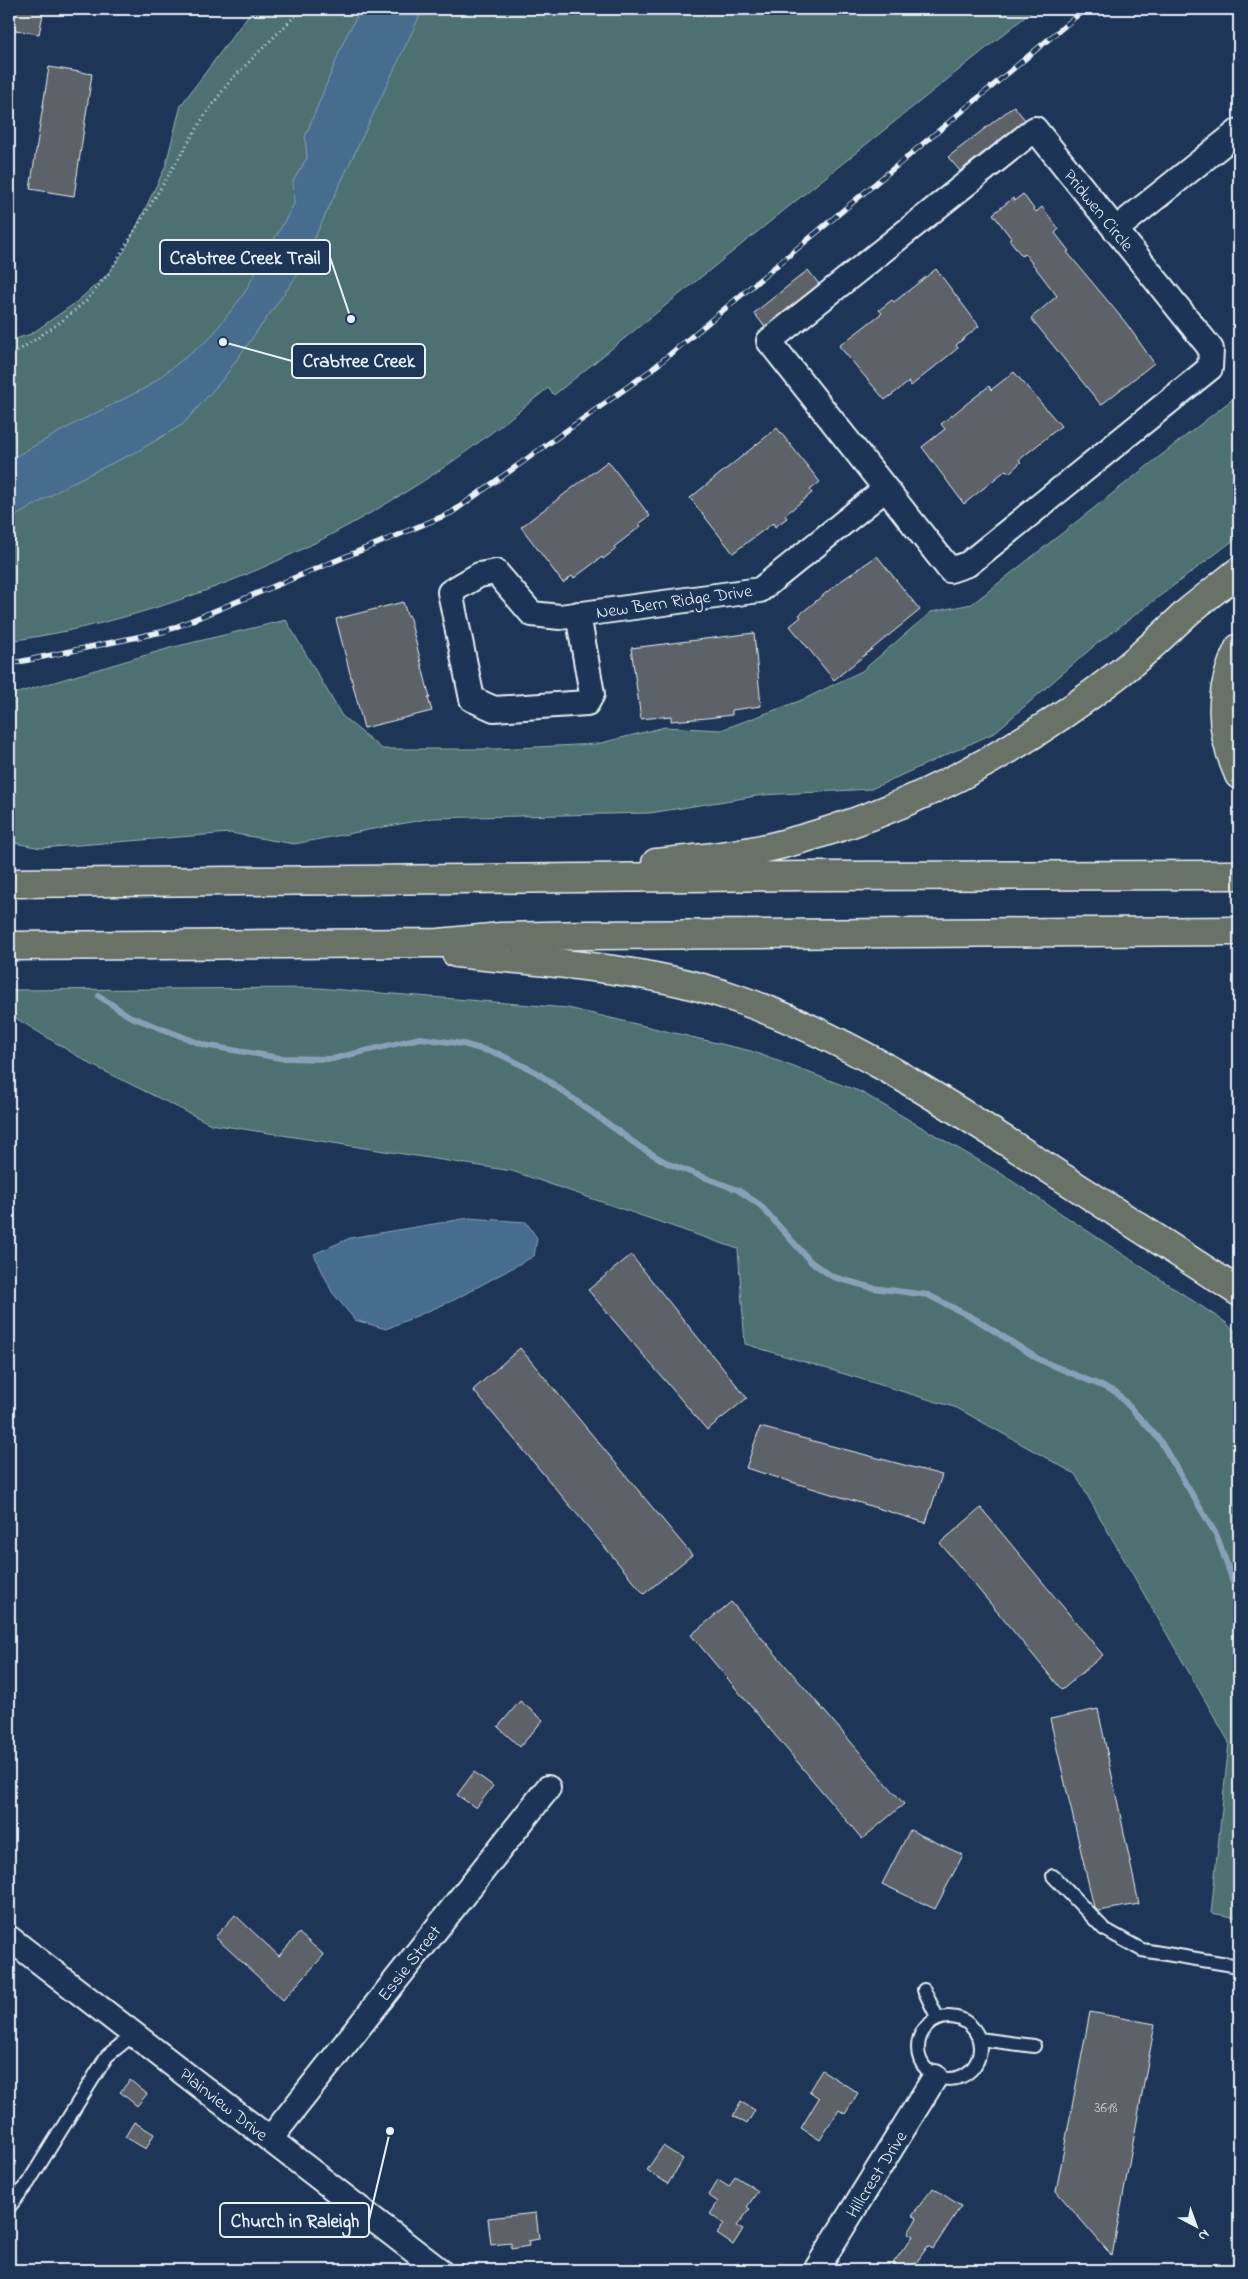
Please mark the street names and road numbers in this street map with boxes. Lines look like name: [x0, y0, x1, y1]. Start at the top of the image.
street label: Pridwen Circle: [1056, 164, 1139, 259]
street label: New Bern Ridge Drive: [595, 579, 755, 628]
street label: Essie Street: [373, 1921, 449, 2008]
street label: Plainview Drive: [173, 2063, 273, 2149]
street label: Hillcrest Drive: [841, 2126, 915, 2224]

